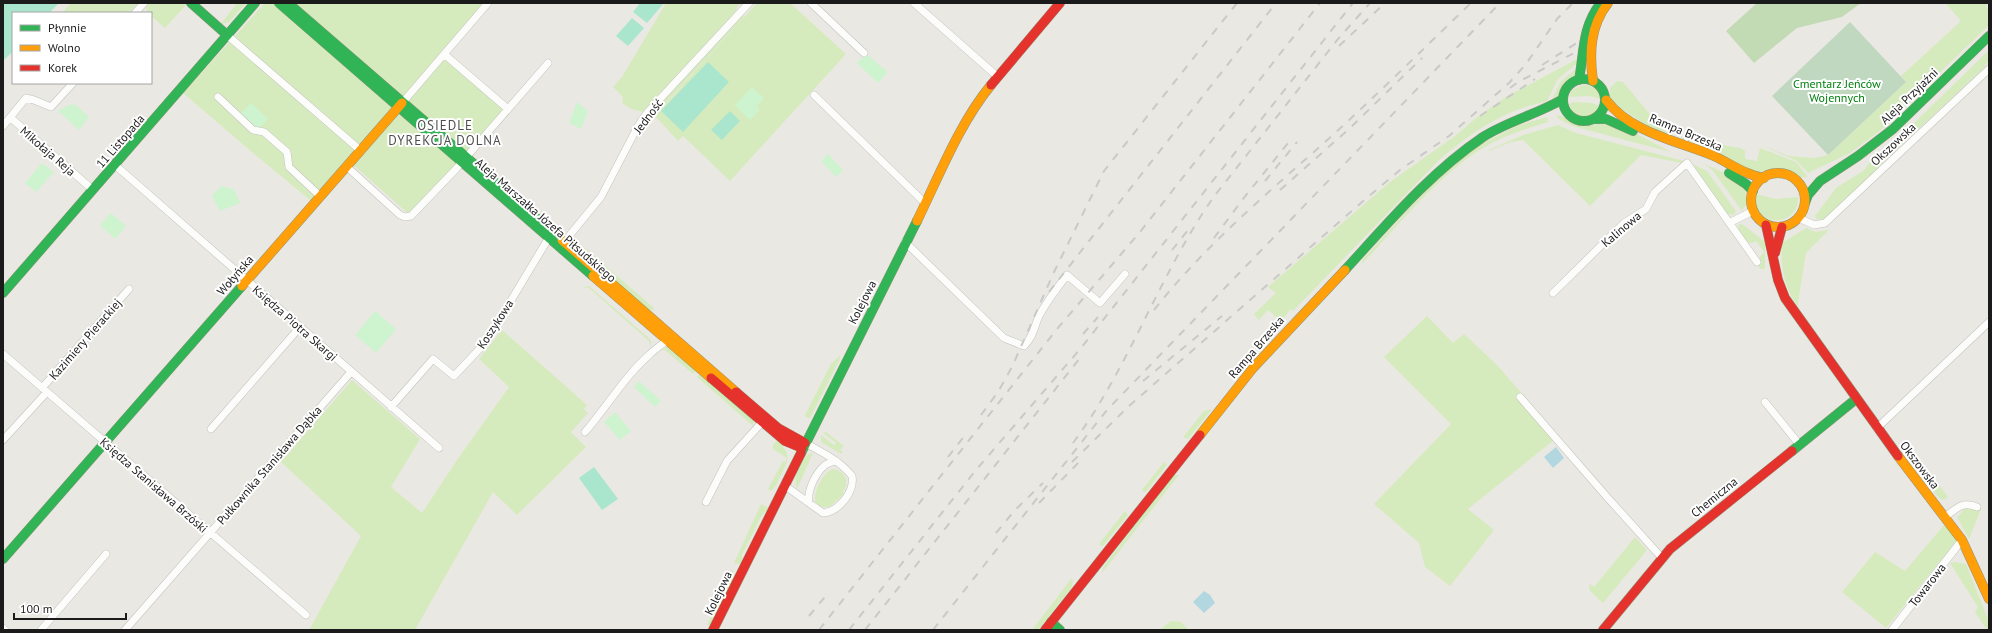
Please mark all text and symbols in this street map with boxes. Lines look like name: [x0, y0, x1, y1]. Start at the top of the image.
legend: [12, 12, 152, 84]
text: Płynnie: [48, 20, 86, 35]
text: Wolno: [48, 40, 80, 55]
text: Korek: [48, 60, 77, 75]
street label: Aleja Przyjaźni: [1877, 65, 1941, 127]
park label: Cmentarz Jeńców Wojennych: [1793, 76, 1881, 105]
street label: Jedność: [630, 95, 666, 137]
street label: Rampa Brzeska: [1647, 110, 1725, 154]
street label: 11 Listopada: [93, 111, 147, 171]
district label: OSIEDLE DYREKCJA DOLNA: [388, 117, 502, 149]
street label: Okszowska: [1867, 119, 1919, 169]
street label: Mikołaja Reja: [17, 123, 79, 179]
street label: Aleja Marszałka Józefa Piłsudskiego: [473, 155, 619, 285]
street label: Kalinowa: [1598, 208, 1644, 250]
street label: Wołyńska: [214, 252, 257, 298]
street label: Kolejowa: [845, 278, 879, 326]
street label: Księdza Piotra Skargi: [249, 282, 341, 364]
street label: Kazimiery Pierackiej: [46, 295, 124, 383]
street label: Koszykowa: [474, 297, 516, 351]
street label: Rampa Brzeska: [1225, 313, 1287, 381]
street label: Pułkownika Stanisława Dąbka: [213, 403, 325, 527]
street label: Księdza Stanisława Brzóski: [97, 434, 211, 536]
street label: Okszowska: [1897, 438, 1943, 492]
street label: Chemiczna: [1688, 474, 1740, 520]
street label: Towarowa: [1905, 560, 1949, 610]
street label: Kolejowa: [701, 569, 735, 617]
scale bar: [14, 595, 126, 621]
text: 100 m: [20, 601, 53, 616]

